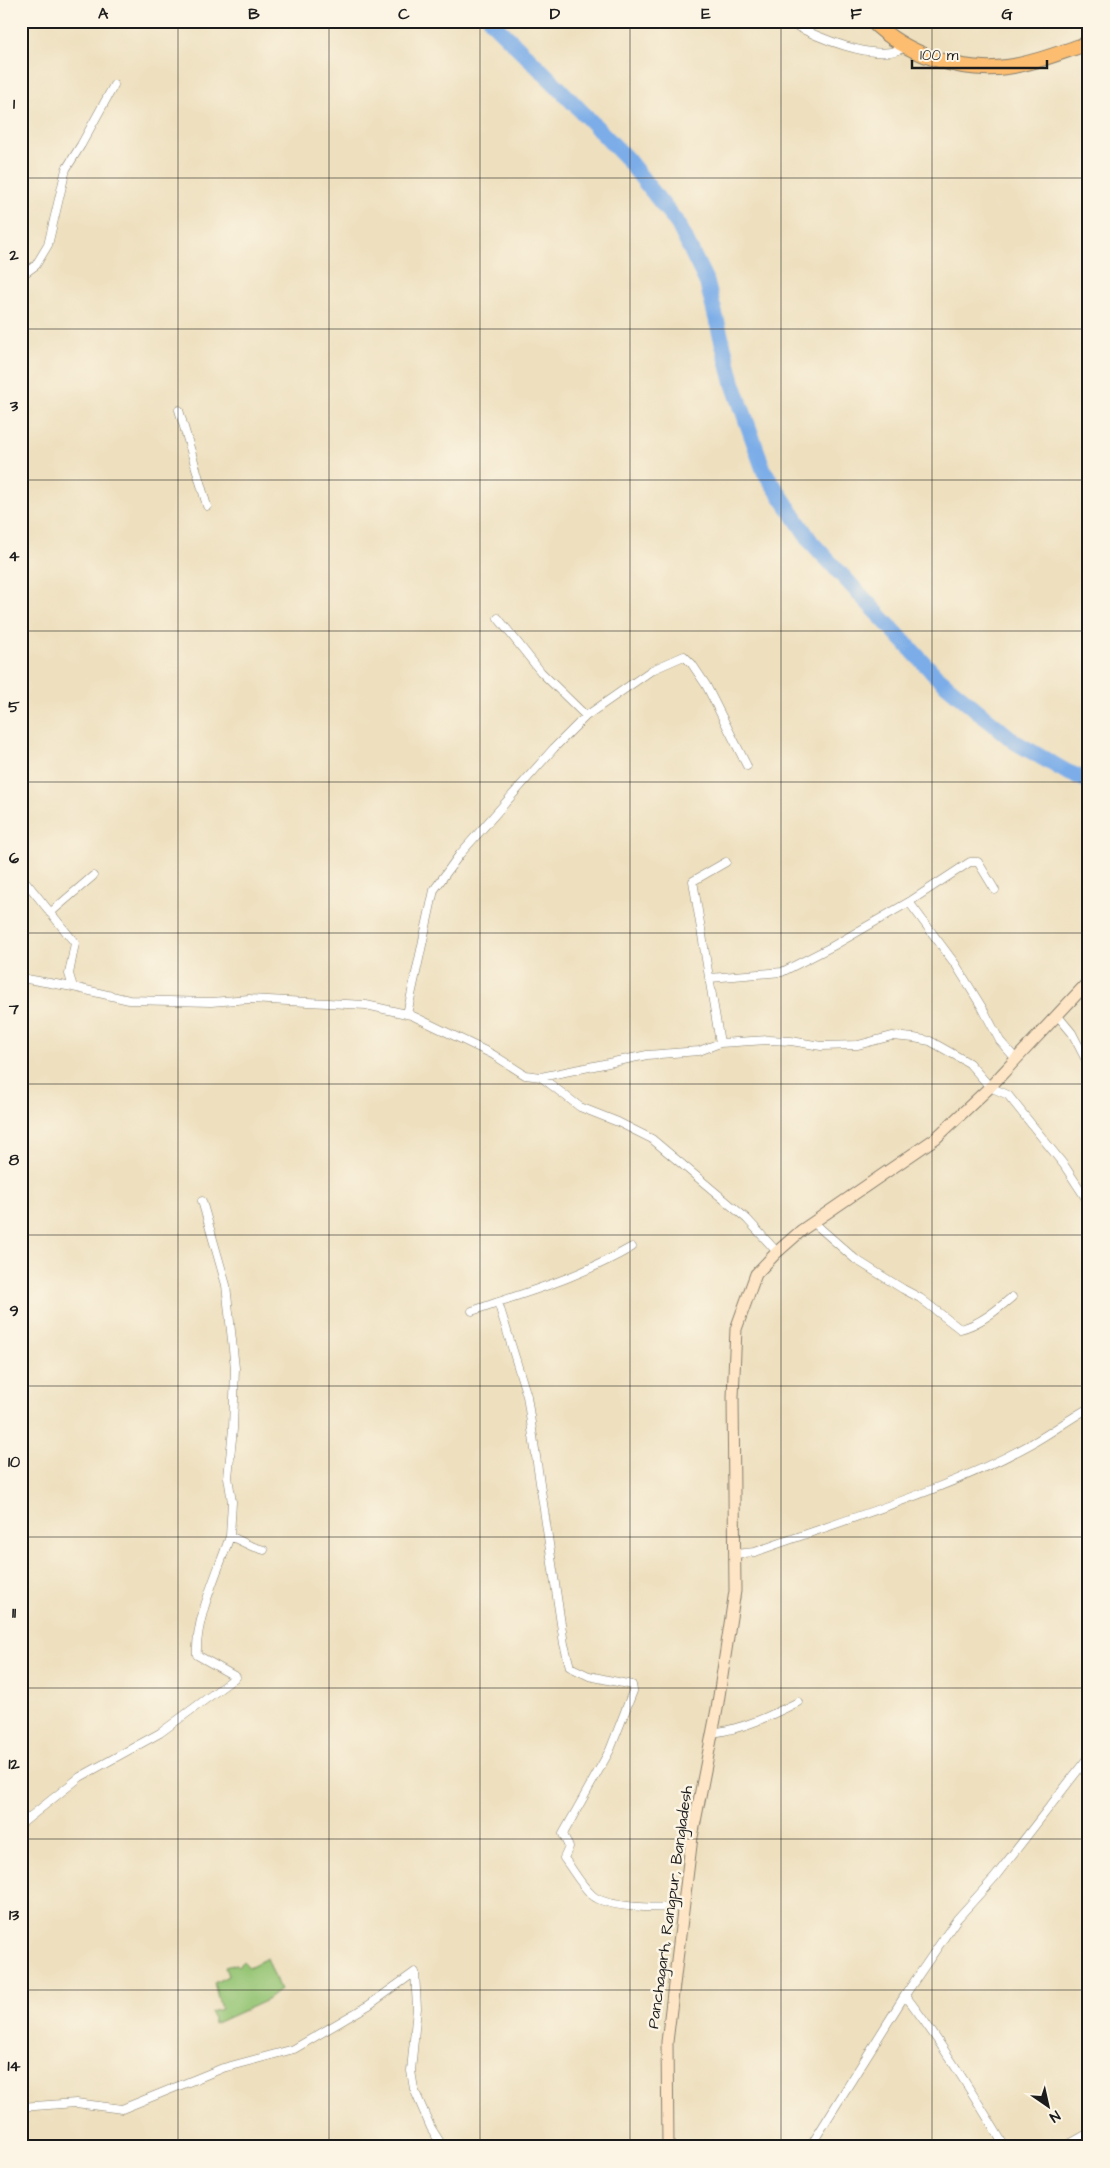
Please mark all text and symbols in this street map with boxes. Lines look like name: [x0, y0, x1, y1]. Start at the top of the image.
text: A: [98, 3, 109, 25]
text: B: [248, 3, 260, 25]
text: C: [398, 3, 410, 25]
text: D: [550, 3, 561, 25]
text: E: [701, 3, 711, 25]
text: F: [850, 3, 862, 25]
text: G: [1001, 3, 1013, 25]
scale bar: [912, 38, 1048, 70]
text: 100 m: [920, 45, 959, 66]
text: 1: [13, 93, 16, 115]
text: 2: [8, 244, 19, 266]
text: 3: [9, 395, 19, 417]
text: 4: [9, 545, 20, 567]
text: 5: [8, 696, 20, 718]
text: 6: [9, 847, 19, 869]
text: 7: [8, 998, 19, 1020]
text: 8: [9, 1149, 20, 1171]
text: 9: [9, 1300, 19, 1322]
text: 10: [8, 1451, 20, 1473]
text: 11: [12, 1602, 17, 1624]
text: 12: [8, 1753, 20, 1775]
street label: Panchagarh, Rangpur, Bangladesh: [642, 1784, 699, 2030]
text: 13: [9, 1904, 20, 1926]
text: 14: [8, 2055, 21, 2077]
north arrow: [1022, 2080, 1072, 2130]
text: N: [1045, 2105, 1064, 2127]

